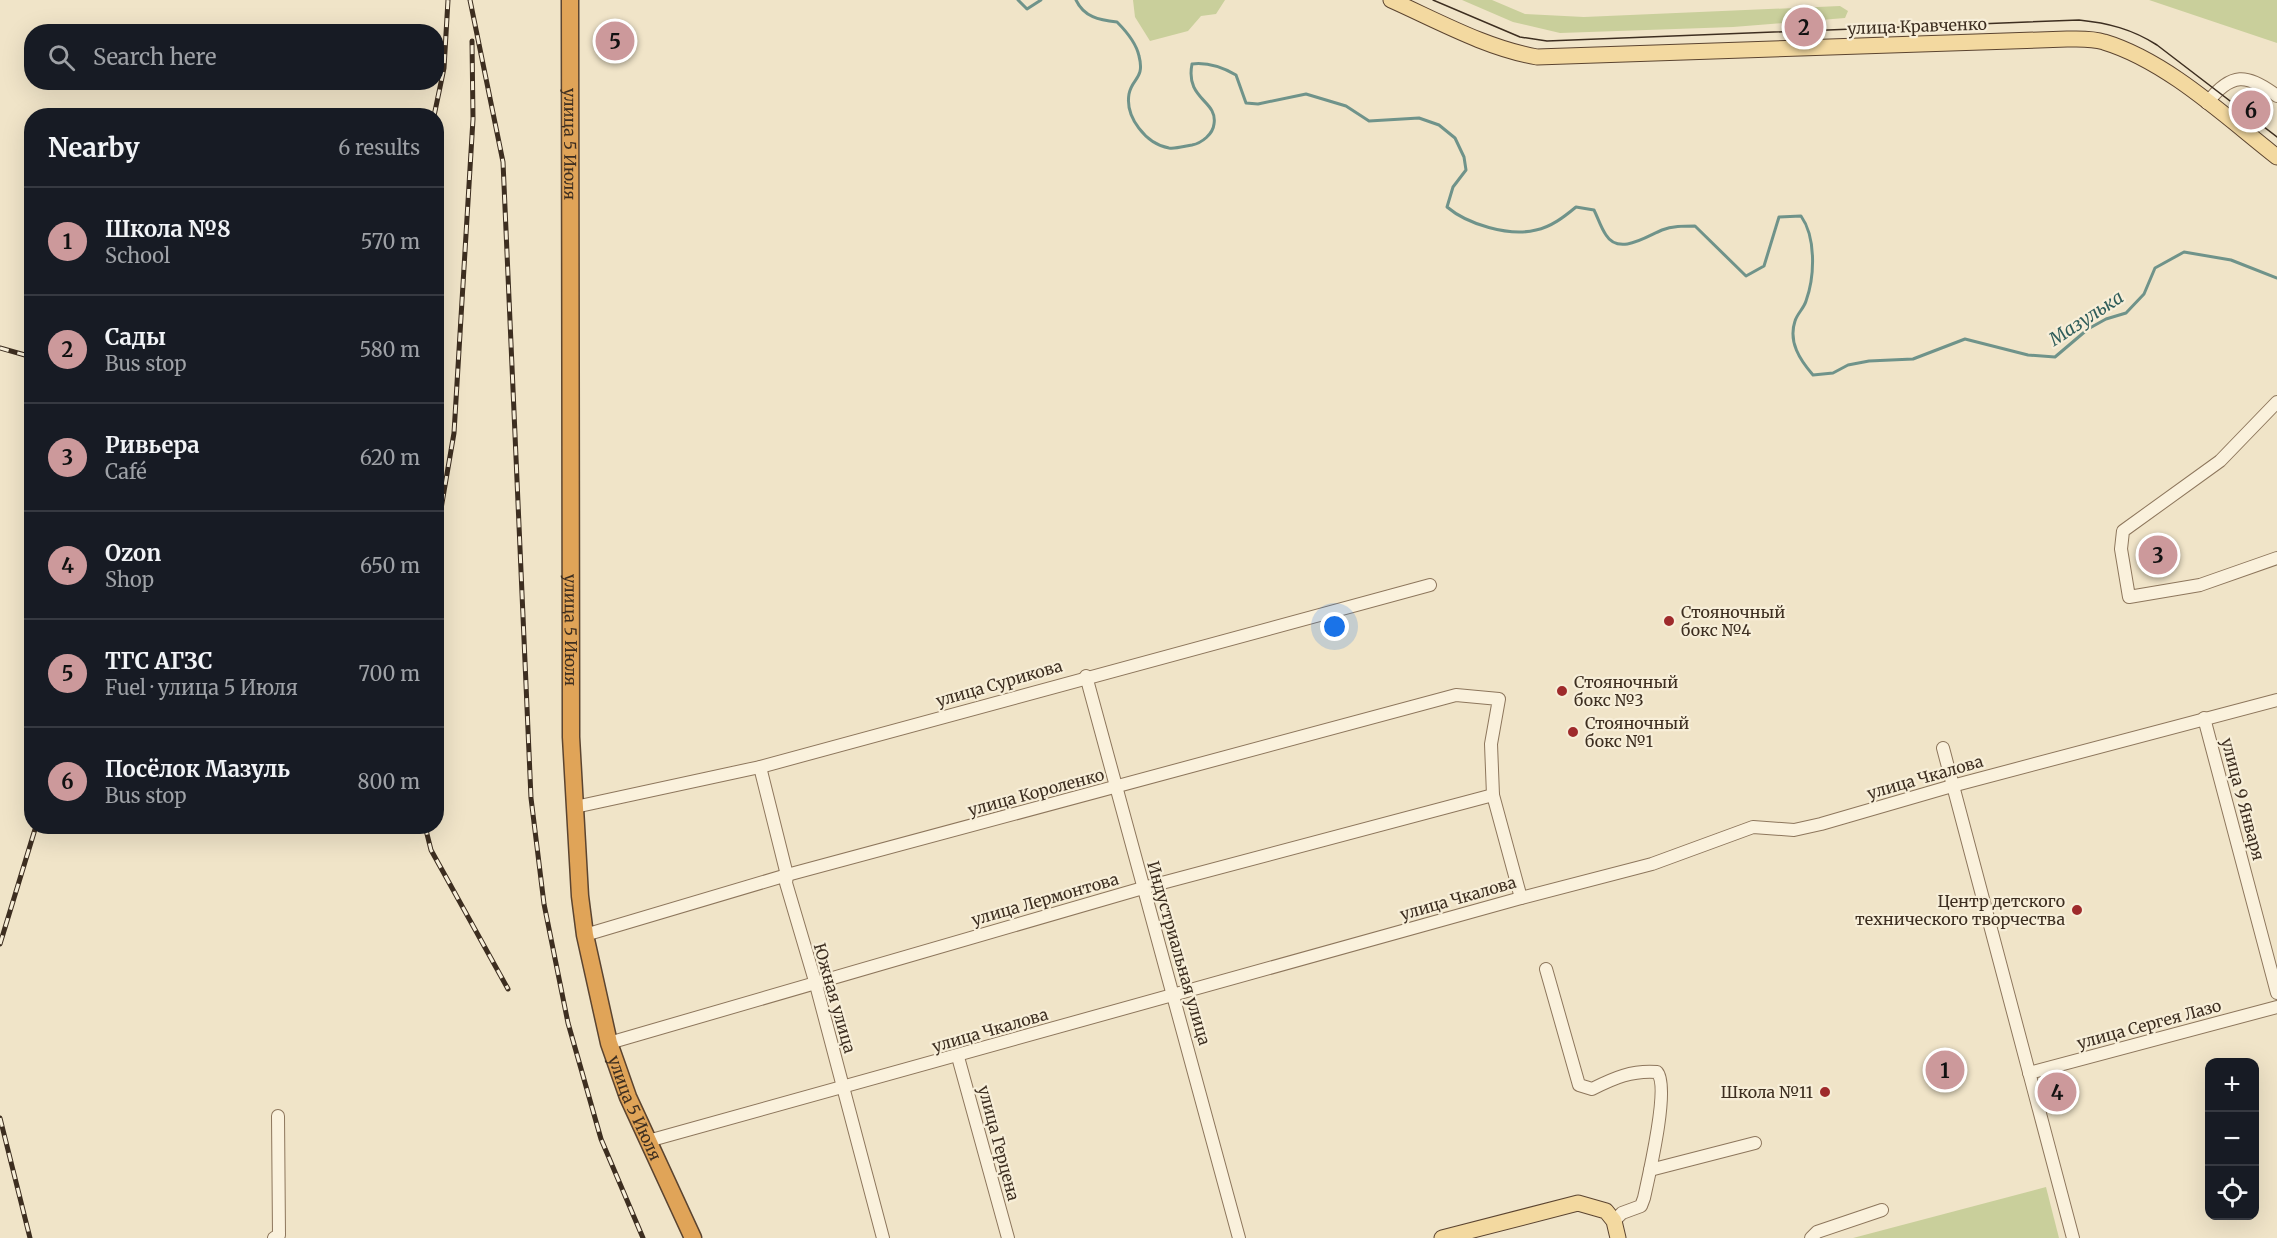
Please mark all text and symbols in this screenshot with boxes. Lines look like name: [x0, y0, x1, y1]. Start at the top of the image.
pin: 2: [1784, 4, 1824, 50]
street label: улица Кравченко: [1847, 14, 1987, 38]
pin: 5: [596, 18, 634, 63]
search box: [24, 24, 444, 90]
icon: search: [45, 41, 78, 74]
text: Search here: [93, 43, 216, 71]
street label: улица 5 Июля: [560, 88, 580, 200]
pin: 6: [2232, 88, 2270, 132]
text: Nearby: [48, 131, 140, 164]
text: 6 results: [338, 135, 420, 160]
text: Школа №8: [105, 215, 231, 243]
text: 1: [63, 229, 72, 254]
text: 570 m: [361, 229, 420, 254]
text: School: [105, 243, 170, 268]
water label: Мазулька: [2044, 285, 2128, 351]
text: Сады: [105, 323, 166, 351]
text: 2: [62, 337, 73, 362]
text: 580 m: [359, 337, 420, 362]
text: Bus stop: [105, 351, 187, 376]
text: Ривьера: [105, 431, 200, 459]
text: 3: [62, 445, 73, 470]
text: 620 m: [360, 445, 420, 470]
text: Café: [105, 459, 147, 484]
pin: 3: [2138, 532, 2178, 578]
text: Ozon: [105, 539, 161, 567]
text: 4: [61, 553, 74, 578]
text: 650 m: [360, 553, 420, 578]
text: Shop: [105, 567, 154, 592]
street label: улица 5 Июля: [561, 574, 581, 686]
place label: Стояночный бокс №4: [1681, 602, 1785, 640]
your location: [1320, 612, 1349, 641]
marker: Стояночный бокс №4: [1662, 614, 1676, 628]
text: ТГС АГЗС: [105, 647, 213, 675]
street label: улица Сурикова: [933, 655, 1065, 711]
text: 5: [62, 661, 73, 686]
text: 700 m: [359, 661, 420, 686]
place label: Стояночный бокс №3: [1574, 672, 1678, 710]
text: Fuel · улица 5 Июля: [105, 675, 298, 700]
marker: Стояночный бокс №3: [1555, 684, 1569, 698]
place label: Стояночный бокс №1: [1585, 713, 1689, 751]
marker: Стояночный бокс №1: [1566, 725, 1580, 739]
street label: улица 9 Января: [2217, 736, 2269, 862]
street label: улица Чкалова: [1865, 751, 1986, 803]
text: Посёлок Мазуль: [105, 755, 290, 783]
street label: улица Короленко: [966, 764, 1106, 820]
text: 6: [61, 769, 74, 794]
text: 800 m: [358, 769, 420, 794]
text: Bus stop: [105, 783, 187, 808]
street label: Индустриальная улица: [1143, 859, 1215, 1048]
street label: улица Лермонтова: [969, 868, 1121, 930]
street label: улица Чкалова: [1398, 872, 1519, 924]
place label: Центр детского технического творчества: [1855, 891, 2065, 929]
marker: Центр детского технического творчества: [2070, 903, 2084, 917]
street label: Южная улица: [810, 941, 860, 1056]
street label: улица Сергея Лазо: [2075, 995, 2223, 1053]
street label: улица Чкалова: [930, 1004, 1051, 1056]
pin: 1: [1926, 1048, 1964, 1092]
street label: улица 5 Июля: [604, 1053, 666, 1163]
map controls: [2205, 1058, 2259, 1220]
button: +: [2205, 1058, 2259, 1112]
pin: 4: [2038, 1070, 2076, 1114]
place label: Школа №11: [1721, 1082, 1813, 1102]
street label: улица Герцена: [974, 1083, 1024, 1203]
marker: Школа №11: [1818, 1085, 1832, 1099]
button: −: [2205, 1112, 2259, 1166]
button: locate: [2205, 1166, 2259, 1220]

